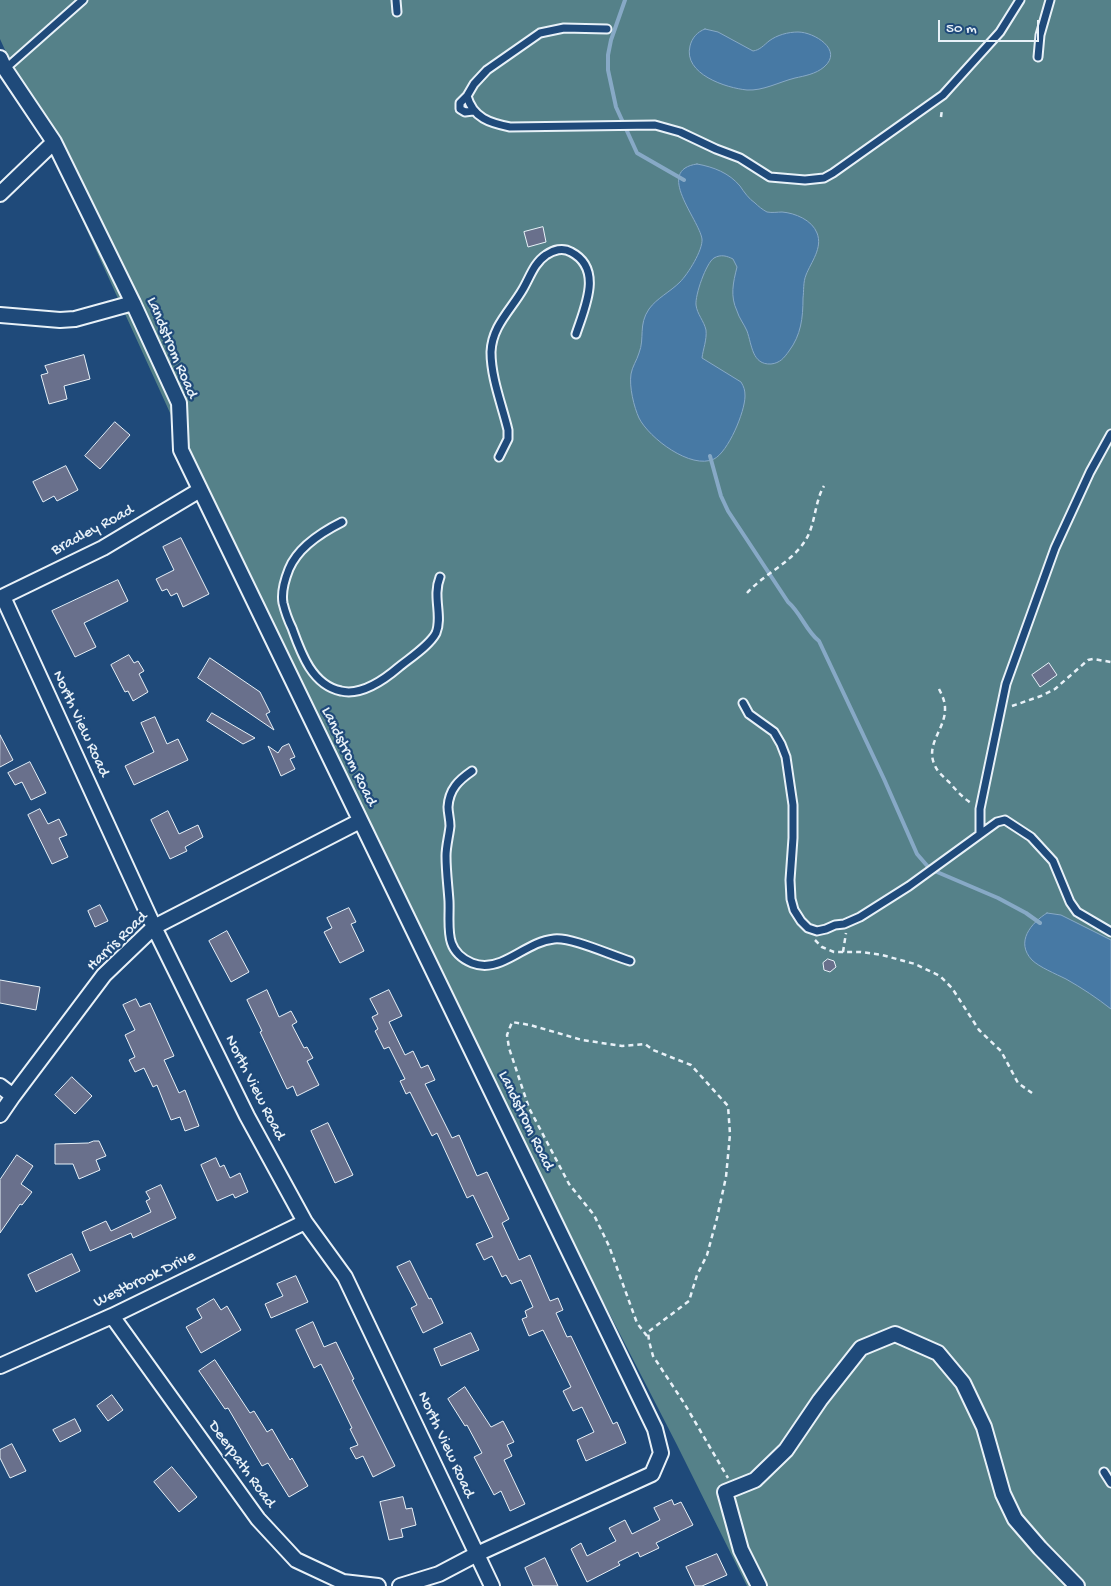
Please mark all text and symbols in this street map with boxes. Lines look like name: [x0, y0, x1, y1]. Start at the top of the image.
scale bar: [941, 10, 1042, 42]
text: 50 m: [946, 20, 977, 38]
street label: Landstrom Road: [141, 294, 201, 402]
street label: Bradley Road: [49, 501, 137, 561]
street label: North View Road: [47, 668, 113, 780]
street label: Landstrom Road: [316, 704, 380, 810]
street label: Harris Road: [83, 908, 153, 976]
street label: North View Road: [219, 1032, 289, 1144]
street label: Landstrom Road: [493, 1068, 557, 1174]
street label: Westbrook Drive: [91, 1247, 199, 1313]
street label: North View Road: [412, 1389, 478, 1501]
street label: Deerpath Road: [203, 1418, 279, 1512]

